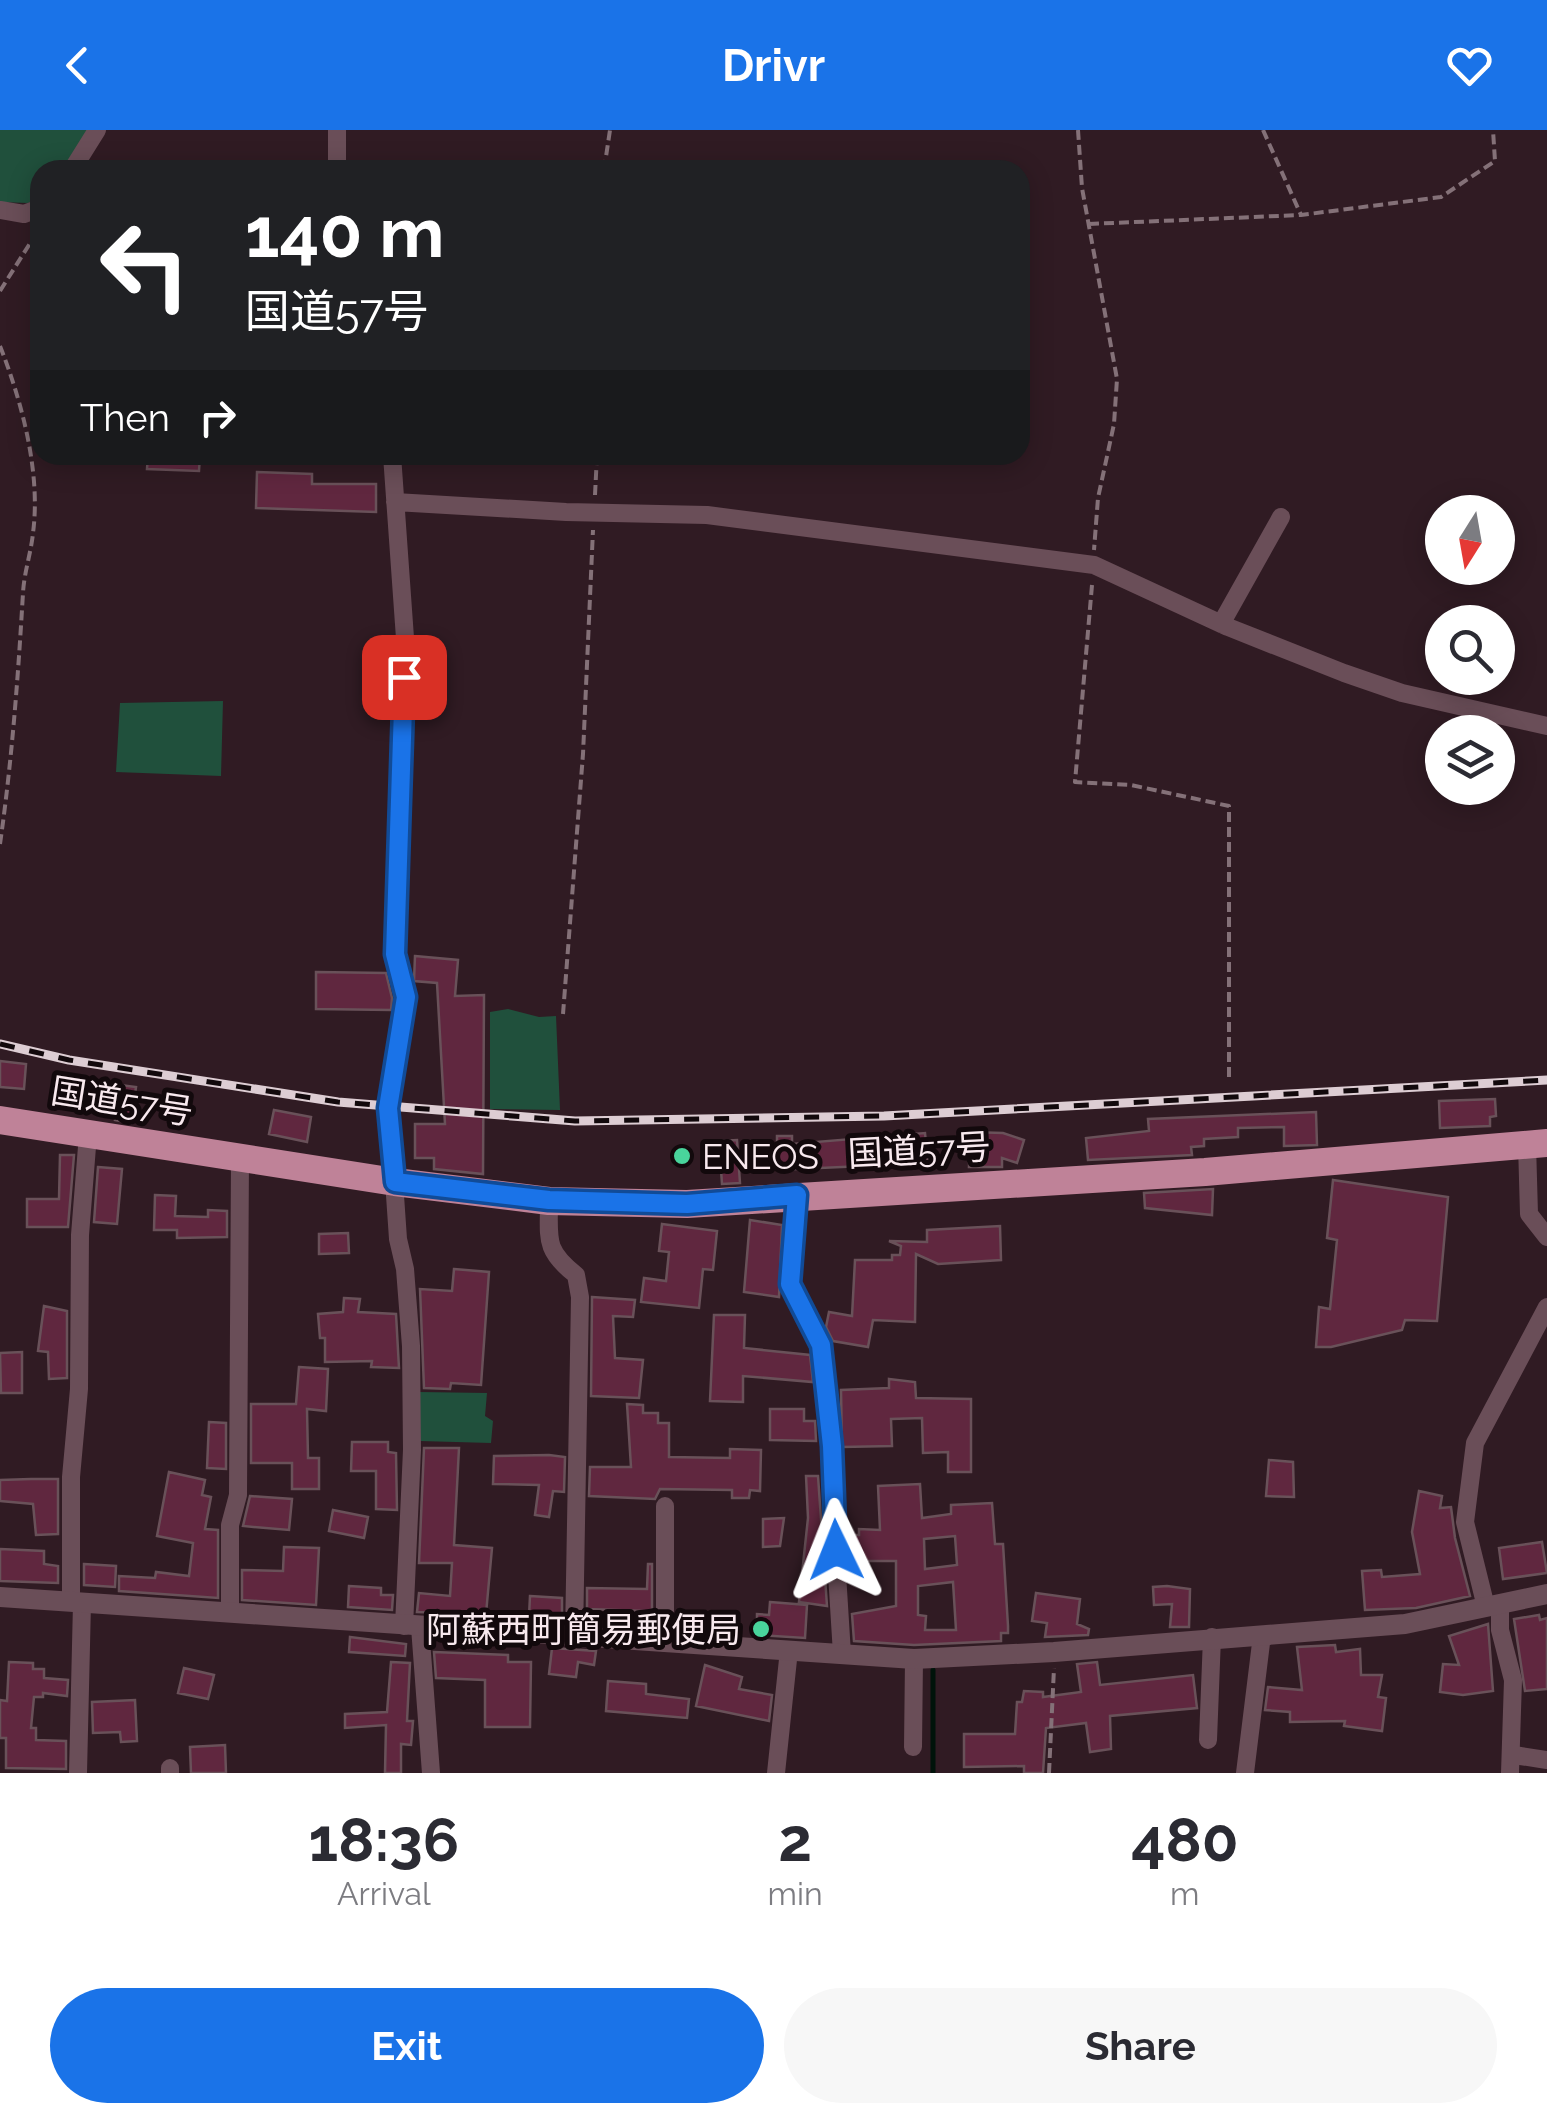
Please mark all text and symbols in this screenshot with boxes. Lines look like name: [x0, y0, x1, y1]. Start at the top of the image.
icon: back: [50, 38, 105, 93]
icon: heart: [1442, 38, 1497, 93]
text: Drivr: [722, 39, 825, 92]
text: 140 m: [245, 191, 445, 273]
icon: left: [80, 200, 210, 330]
text: 国道57号: [245, 285, 428, 338]
icon: right: [190, 390, 245, 445]
text: Then: [80, 395, 170, 440]
north arrow: [1425, 495, 1515, 585]
map controls: [1425, 495, 1515, 805]
button: search: [1425, 605, 1515, 695]
pin: [362, 635, 447, 720]
icon: arrive: [377, 650, 432, 705]
button: layers: [1425, 715, 1515, 805]
street label: 国道57号: [48, 1070, 196, 1132]
street label: 国道57号: [847, 1126, 991, 1174]
place label: ENEOS: [702, 1136, 819, 1177]
marker: ENEOS: [671, 1145, 693, 1167]
position arrow: [784, 1498, 888, 1602]
place label: 阿蘇西町簡易郵便局: [426, 1609, 741, 1650]
marker: 阿蘇西町簡易郵便局: [750, 1618, 772, 1640]
text: 18:36: [309, 1805, 459, 1875]
text: 2: [778, 1805, 812, 1875]
text: 480: [1131, 1805, 1239, 1875]
text: Arrival: [337, 1875, 431, 1912]
text: min: [768, 1875, 823, 1912]
text: m: [1170, 1875, 1200, 1912]
button: Exit: [50, 1988, 764, 2103]
button: Share: [784, 1988, 1497, 2103]

